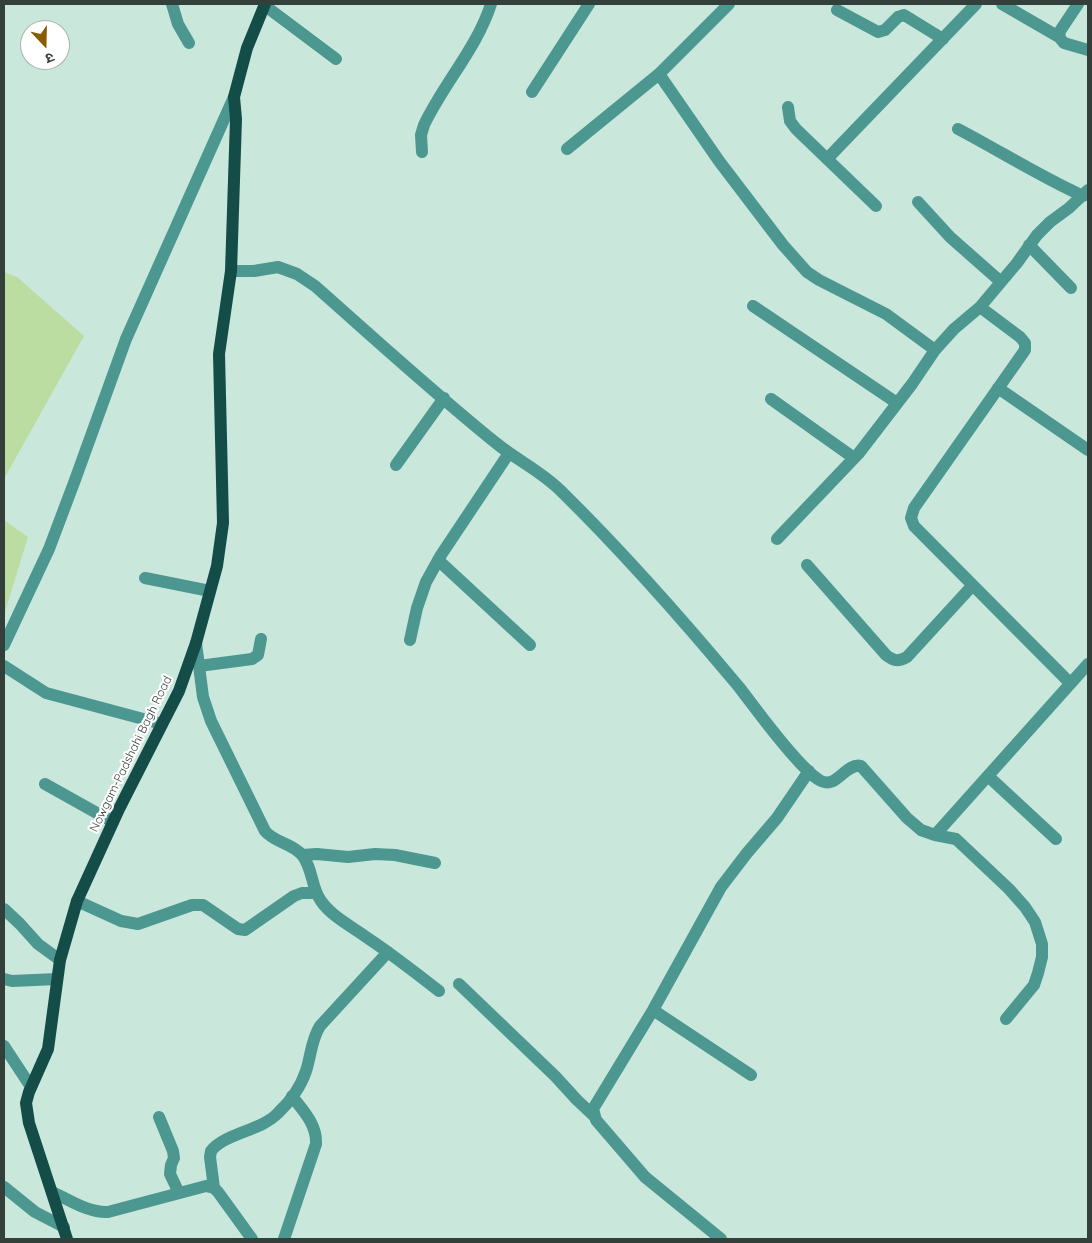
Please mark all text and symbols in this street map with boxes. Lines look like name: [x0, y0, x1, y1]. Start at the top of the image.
north arrow: [20, 20, 70, 70]
text: उ: [43, 48, 57, 68]
street label: Nowgam-Padshahi Bagh Road: [87, 674, 175, 834]

